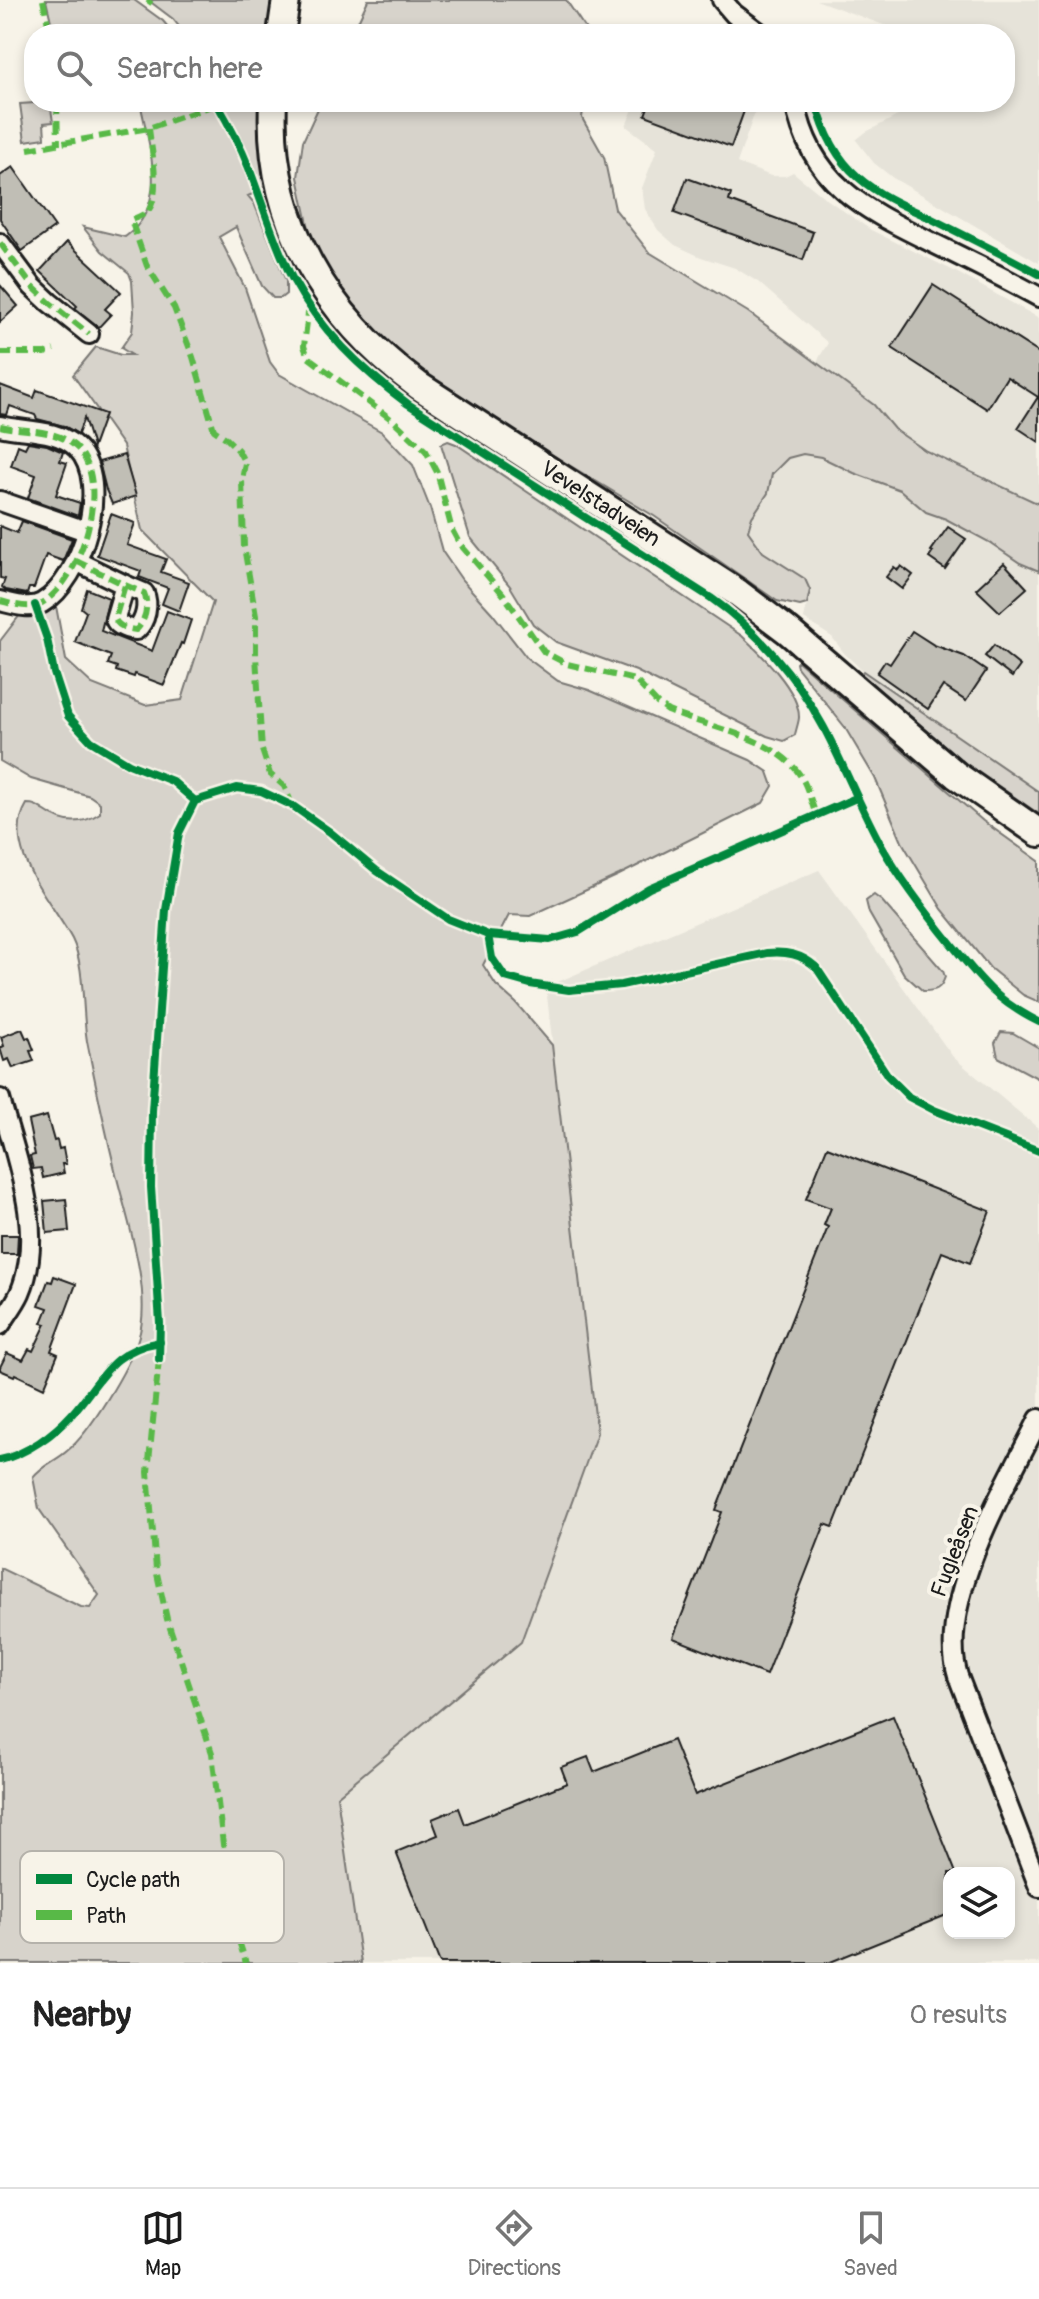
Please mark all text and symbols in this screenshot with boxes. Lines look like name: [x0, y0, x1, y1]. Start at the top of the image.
search box: [24, 24, 1015, 112]
icon: search: [52, 46, 96, 90]
text: Search here: [116, 50, 263, 87]
street label: Vevelstadveien: [535, 455, 666, 553]
street label: Fugleåsen: [925, 1502, 985, 1601]
legend: [20, 1851, 284, 1943]
text: Cycle path: [86, 1866, 180, 1894]
map controls: [943, 1867, 1015, 1939]
button: layers: [943, 1867, 1015, 1939]
text: Path: [86, 1902, 126, 1930]
text: Nearby: [32, 1994, 131, 2037]
text: 0 results: [910, 1999, 1007, 2031]
tab: Map: [141, 2206, 185, 2282]
tab: Directions: [468, 2206, 561, 2282]
tab: Saved: [843, 2206, 898, 2282]

